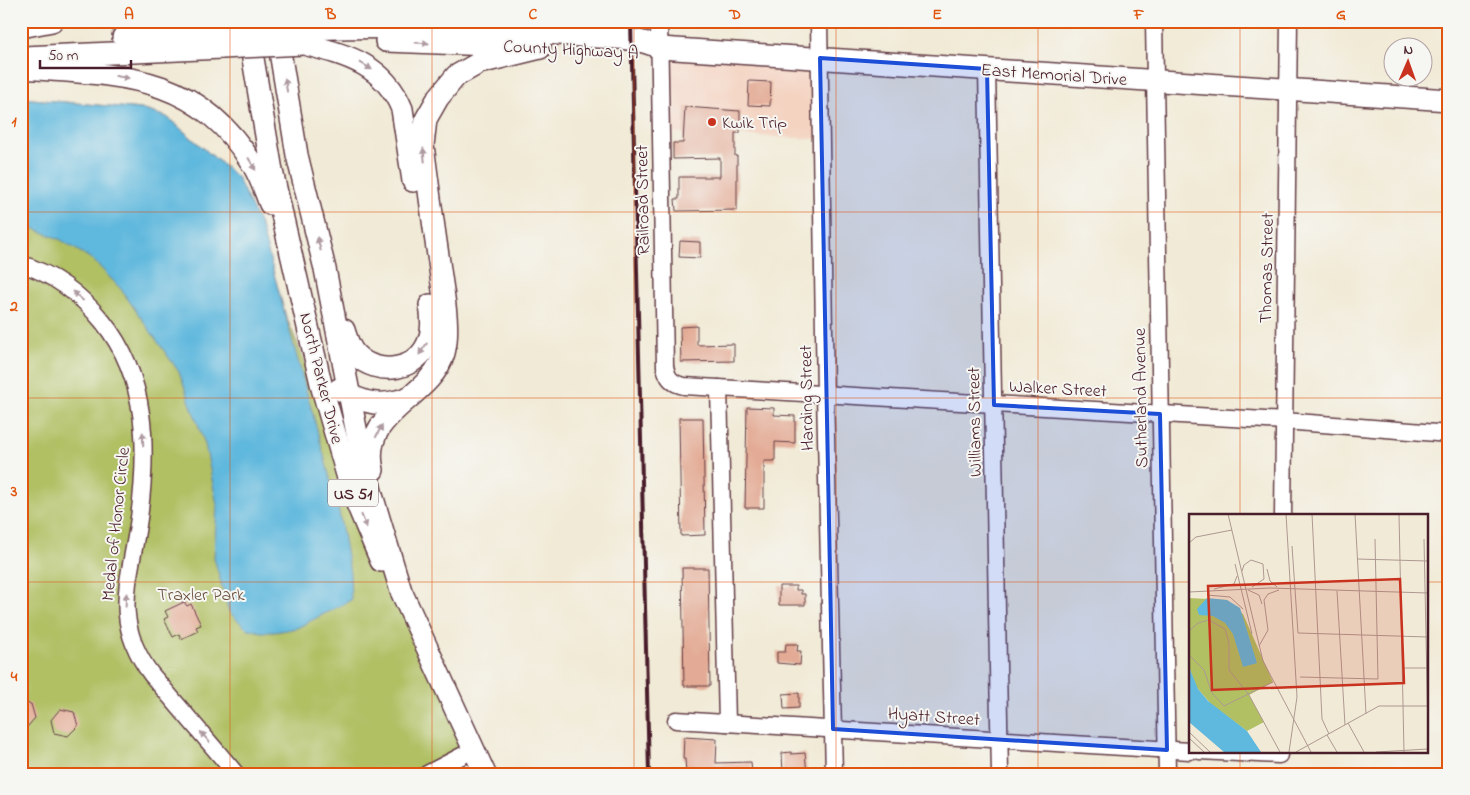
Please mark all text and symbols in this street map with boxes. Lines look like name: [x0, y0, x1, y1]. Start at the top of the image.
text: A: [124, 3, 134, 27]
text: B: [325, 3, 337, 27]
text: C: [529, 3, 538, 27]
text: D: [728, 3, 741, 27]
text: E: [932, 3, 942, 27]
text: F: [1133, 3, 1145, 27]
text: G: [1336, 3, 1346, 27]
street label: County Highway A: [502, 34, 639, 69]
scale bar: [40, 38, 131, 70]
north arrow: [1382, 38, 1432, 88]
one-way arrow: [415, 40, 431, 48]
text: N: [1403, 40, 1413, 61]
text: 50 m: [48, 45, 79, 67]
street label: East Memorial Drive: [980, 58, 1129, 94]
one-way arrow: [359, 61, 372, 70]
one-way arrow: [114, 73, 130, 81]
one-way arrow: [281, 77, 289, 93]
text: 1: [11, 110, 17, 134]
place label: Kwik Trip: [722, 111, 787, 137]
marker: Kwik Trip: [706, 116, 718, 128]
street label: Railroad Street: [630, 144, 658, 255]
one-way arrow: [420, 147, 428, 163]
one-way arrow: [248, 157, 256, 172]
street label: Thomas Street: [1254, 212, 1282, 324]
one-way arrow: [315, 237, 323, 252]
one-way arrow: [72, 290, 84, 302]
text: 2: [9, 295, 18, 319]
street label: North Parker Drive: [291, 310, 349, 448]
street label: Sutherland Avenue: [1128, 327, 1156, 468]
one-way arrow: [418, 342, 428, 356]
street label: Harding Street: [794, 345, 823, 451]
street label: Williams Street: [962, 367, 990, 477]
street label: Walker Street: [1008, 374, 1108, 406]
one-way arrow: [375, 423, 383, 438]
one-way arrow: [139, 430, 147, 446]
street label: Medal of Honor Circle: [96, 445, 138, 602]
road number: US 51: [328, 479, 378, 506]
text: 3: [10, 480, 18, 504]
one-way arrow: [360, 514, 368, 529]
inset map: [1189, 514, 1428, 752]
park label: Traxler Park: [157, 583, 245, 609]
one-way arrow: [123, 592, 131, 608]
text: 4: [10, 665, 18, 689]
street label: Hyatt Street: [887, 702, 981, 734]
one-way arrow: [199, 730, 210, 743]

